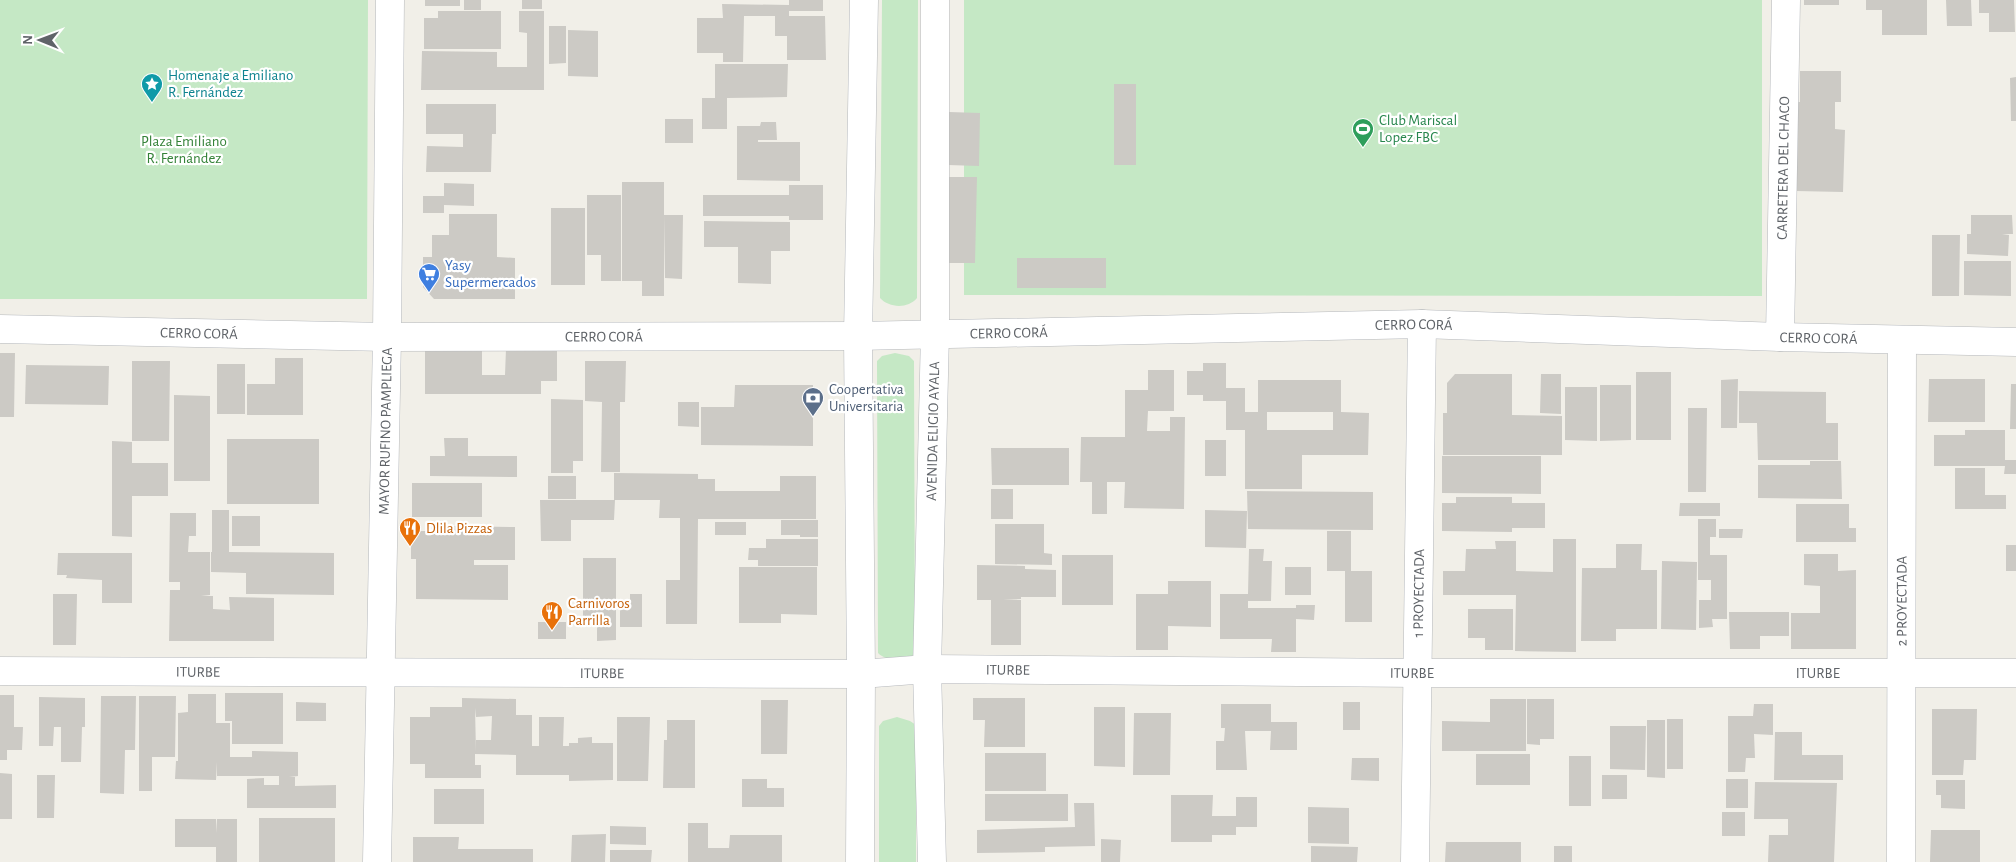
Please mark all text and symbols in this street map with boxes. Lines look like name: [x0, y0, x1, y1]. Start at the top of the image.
north arrow: [15, 15, 65, 65]
text: N: [21, 35, 35, 45]
place label: Homenaje a Emiliano R. Fernández: [168, 68, 293, 100]
place icon: Homenaje a Emiliano R. Fernández: [140, 72, 164, 103]
street label: CARRETERA DEL CHACO: [1774, 96, 1792, 240]
place label: Club Mariscal Lopez FBC: [1379, 113, 1457, 145]
sports icon: Club Mariscal Lopez FBC: [1351, 117, 1375, 148]
park label: Plaza Emiliano R. Fernández: [141, 134, 227, 166]
place label: Yasy Supermercados: [445, 258, 536, 290]
supermarket icon: Yasy Supermercados: [417, 262, 441, 293]
street label: CERRO CORÁ: [1375, 315, 1453, 333]
street label: CERRO CORÁ: [970, 322, 1048, 341]
street label: CERRO CORÁ: [160, 324, 238, 341]
street label: CERRO CORÁ: [565, 327, 643, 344]
street label: CERRO CORÁ: [1779, 329, 1858, 346]
street label: MAYOR RUFINO PAMPLIEGA: [376, 347, 394, 515]
street label: AVENIDA ELIGIO AYALA: [924, 361, 942, 501]
place label: Coopertativa Universitaria: [829, 382, 904, 414]
bank icon: Coopertativa Universitaria: [801, 386, 825, 417]
restaurant icon: Dlila Pizzas: [398, 516, 422, 547]
place label: Dlila Pizzas: [426, 521, 492, 536]
street label: 1 PROYECTADA: [1410, 548, 1427, 637]
street label: 2 PROYECTADA: [1894, 555, 1909, 646]
place label: Carnivoros Parrilla: [568, 596, 630, 628]
restaurant icon: Carnivoros Parrilla: [540, 600, 564, 631]
street label: ITURBE: [986, 662, 1030, 677]
street label: ITURBE: [176, 664, 220, 679]
street label: ITURBE: [1390, 665, 1434, 681]
street label: ITURBE: [580, 666, 624, 681]
street label: ITURBE: [1796, 666, 1840, 681]

